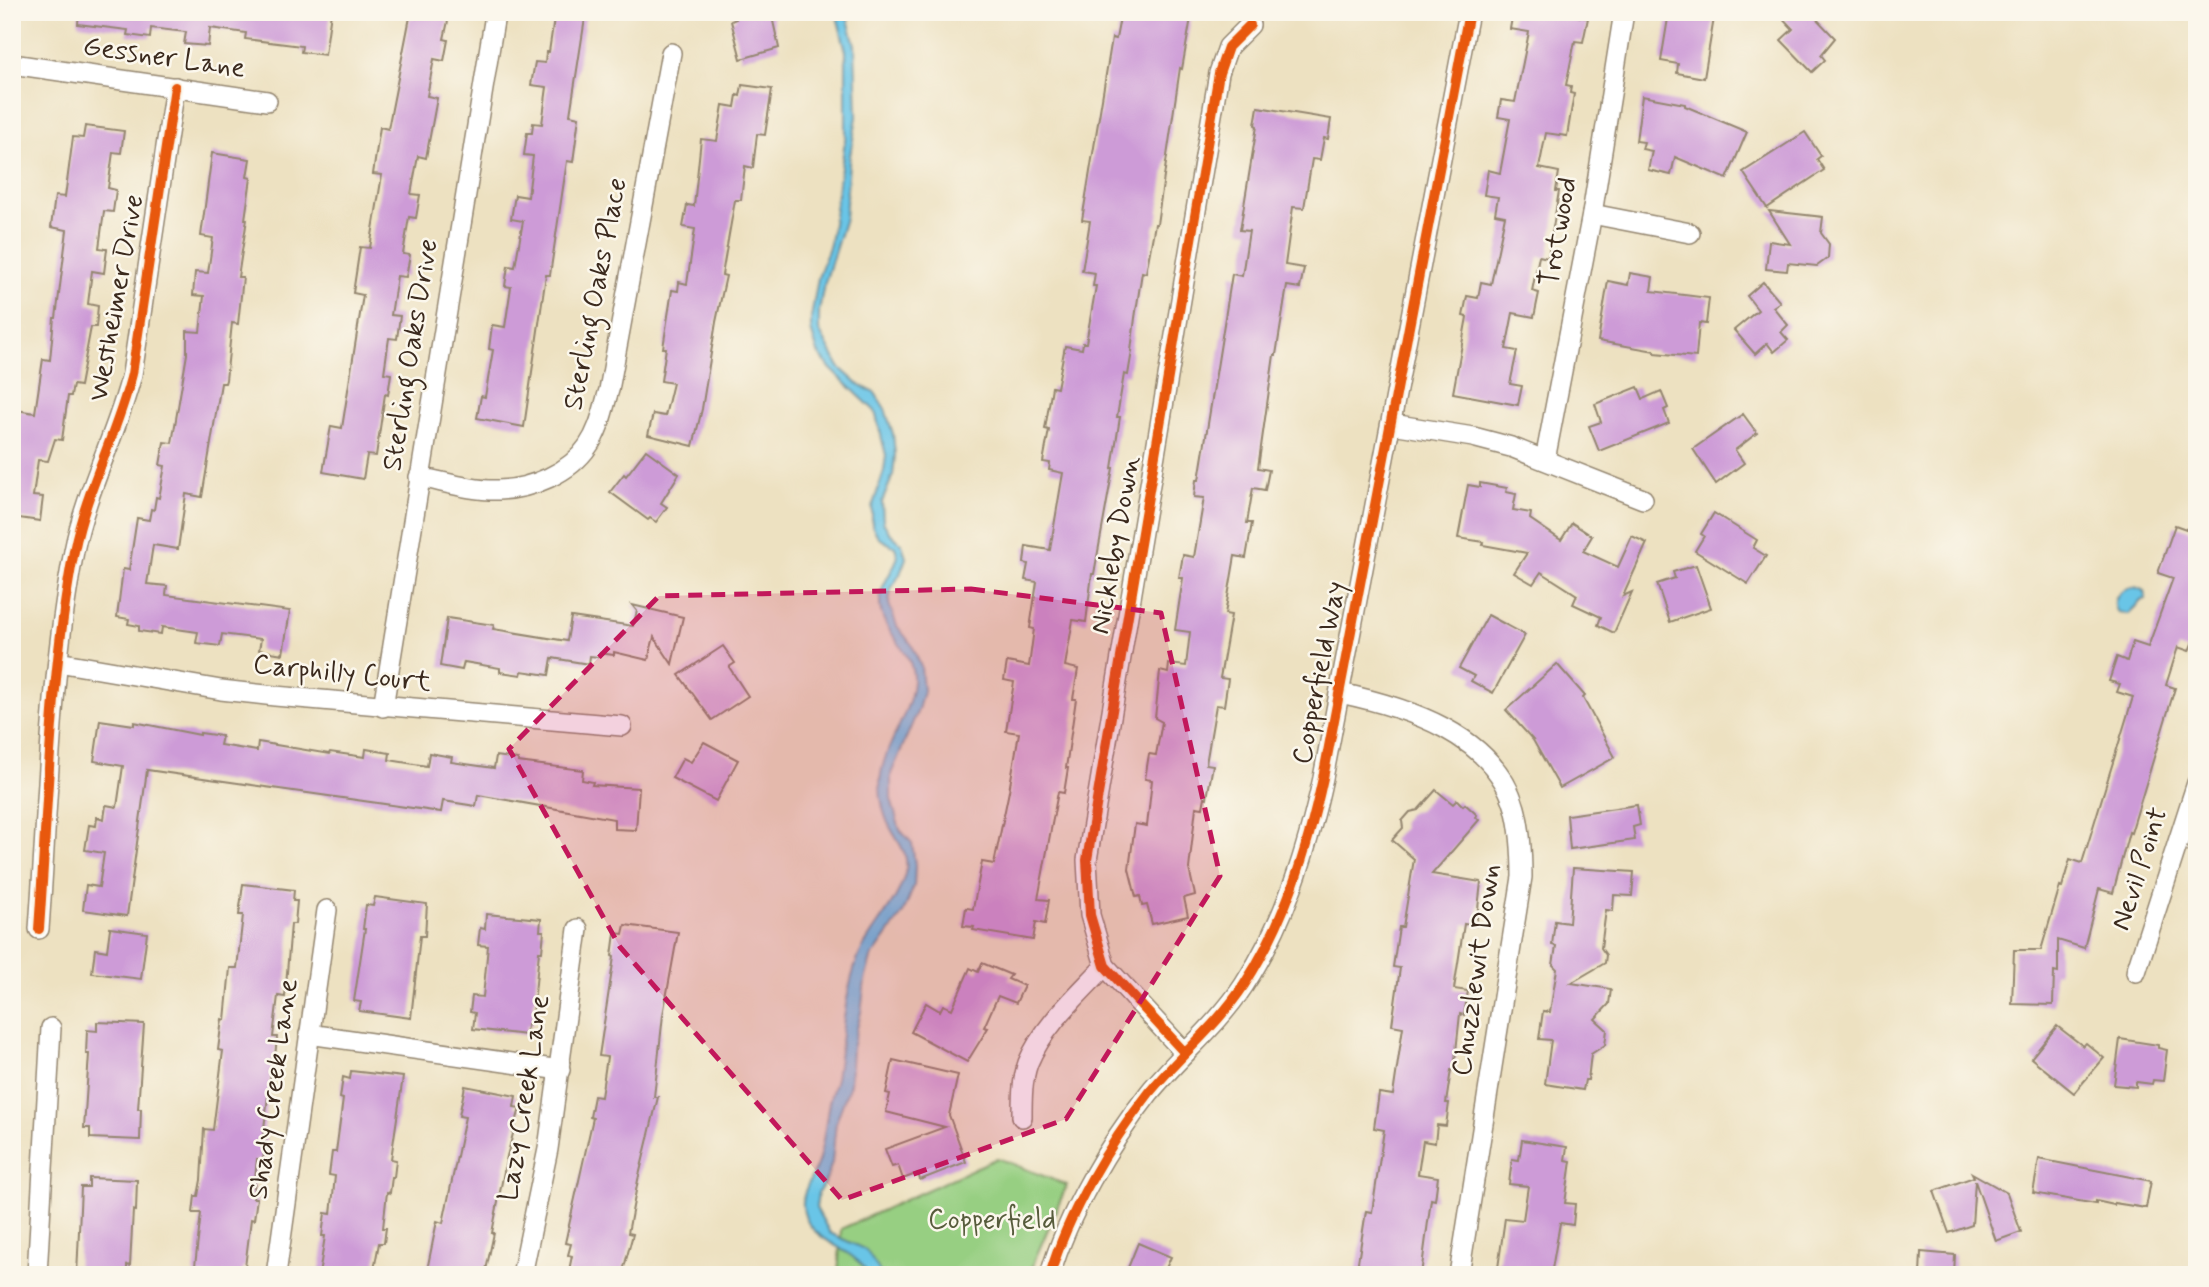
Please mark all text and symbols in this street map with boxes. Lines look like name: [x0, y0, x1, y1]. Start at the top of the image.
street label: Gessner Lane: [80, 28, 248, 88]
street label: Trotwood: [1531, 174, 1587, 290]
street label: Sterling Oaks Place: [555, 175, 640, 414]
street label: Westheimer Drive: [81, 191, 153, 405]
street label: Sterling Oaks Drive: [374, 236, 451, 474]
street label: Nickleby Down: [1082, 453, 1150, 637]
street label: Copperfield Way: [1284, 578, 1356, 768]
street label: Carphilly Court: [251, 646, 433, 702]
street label: Nevil Point: [2103, 803, 2177, 935]
street label: Chuzzlewit Down: [1444, 861, 1510, 1079]
street label: Shady Creek Lane: [240, 976, 308, 1202]
street label: Lazy Creek Lane: [490, 992, 560, 1204]
park label: Copperfield: [928, 1202, 1056, 1239]

